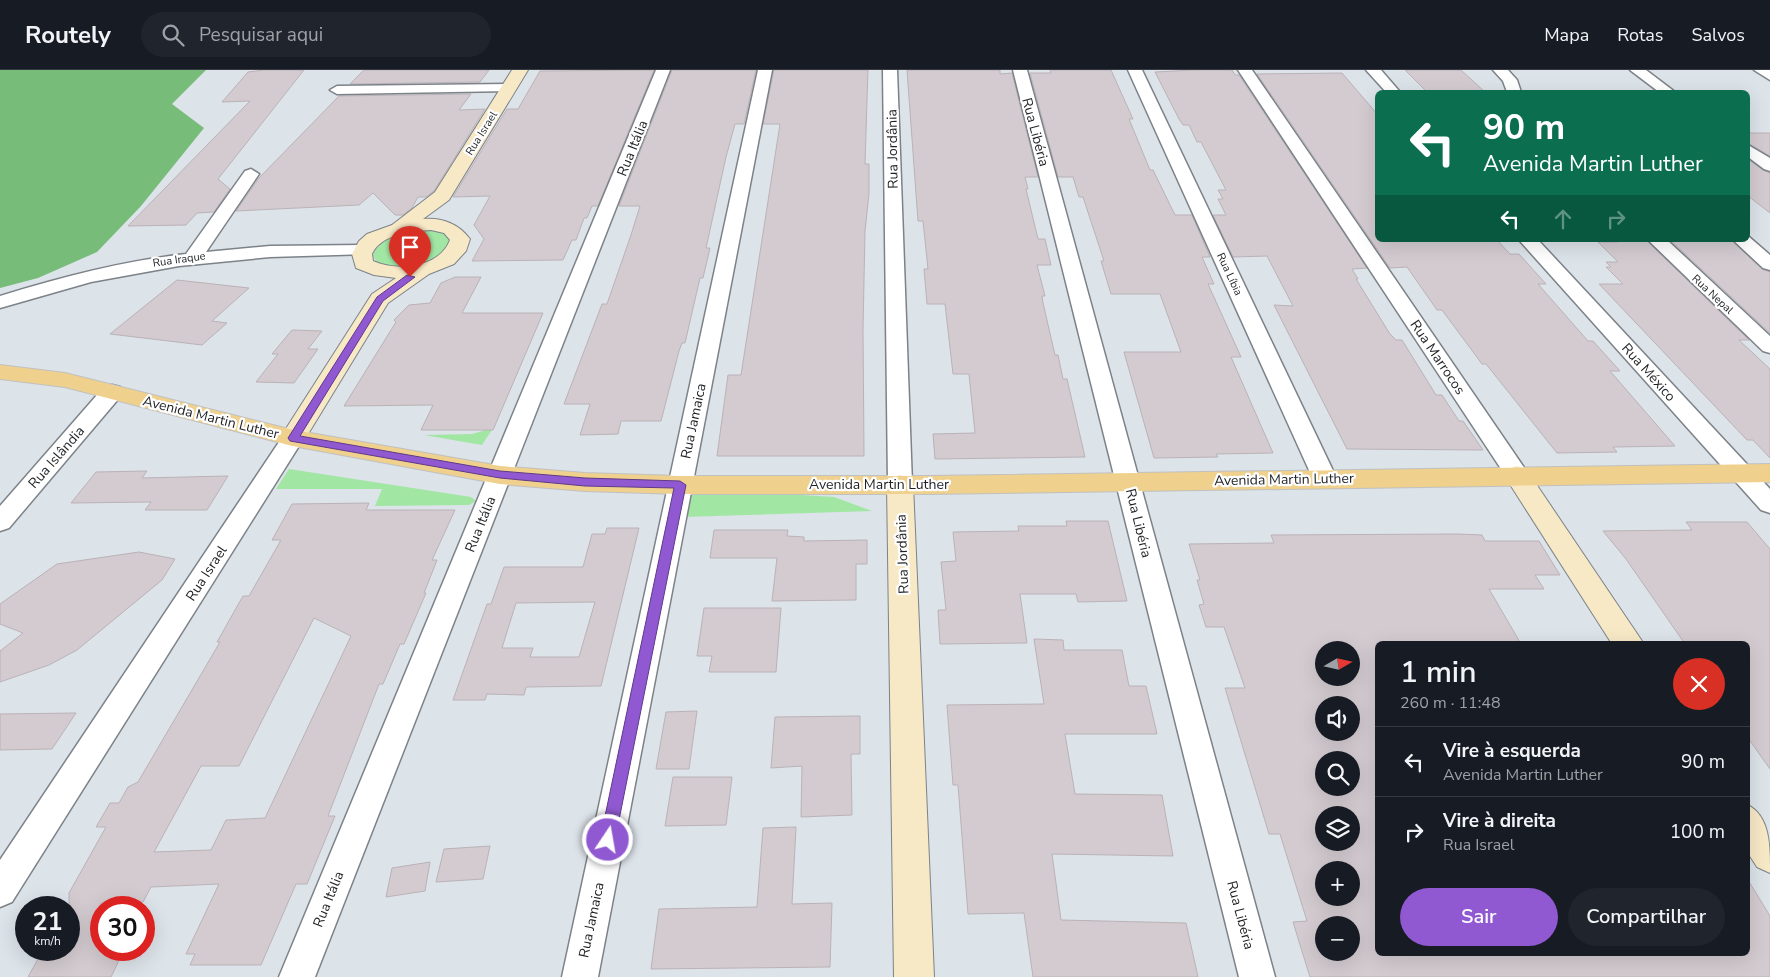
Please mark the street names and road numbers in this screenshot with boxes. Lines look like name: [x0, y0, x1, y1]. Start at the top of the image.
street label: Rua Libéria: [1017, 96, 1054, 169]
street label: Rua Israel: [462, 108, 501, 158]
street label: Rua Jordânia: [882, 109, 903, 189]
street label: Rua Itália: [613, 117, 652, 179]
street label: Rua Iraque: [152, 248, 207, 271]
street label: Rua Líbia: [1213, 250, 1246, 298]
street label: Rua Nepal: [1689, 271, 1737, 318]
street label: Rua Marrocos: [1406, 316, 1470, 399]
street label: Rua México: [1617, 339, 1680, 406]
street label: Rua Jamaica: [676, 382, 711, 461]
street label: Avenida Martin Luther: [141, 391, 281, 444]
street label: Rua Islândia: [24, 422, 89, 493]
street label: Avenida Martin Luther: [1214, 469, 1354, 490]
street label: Avenida Martin Luther: [809, 475, 949, 494]
street label: Rua Libéria: [1121, 487, 1156, 560]
street label: Rua Itália: [461, 493, 500, 555]
street label: Rua Jordânia: [892, 514, 913, 594]
street label: Rua Israel: [181, 541, 232, 605]
street label: Rua Itália: [309, 868, 348, 930]
street label: Rua Libéria: [1222, 879, 1259, 952]
street label: Rua Jamaica: [574, 881, 609, 960]

